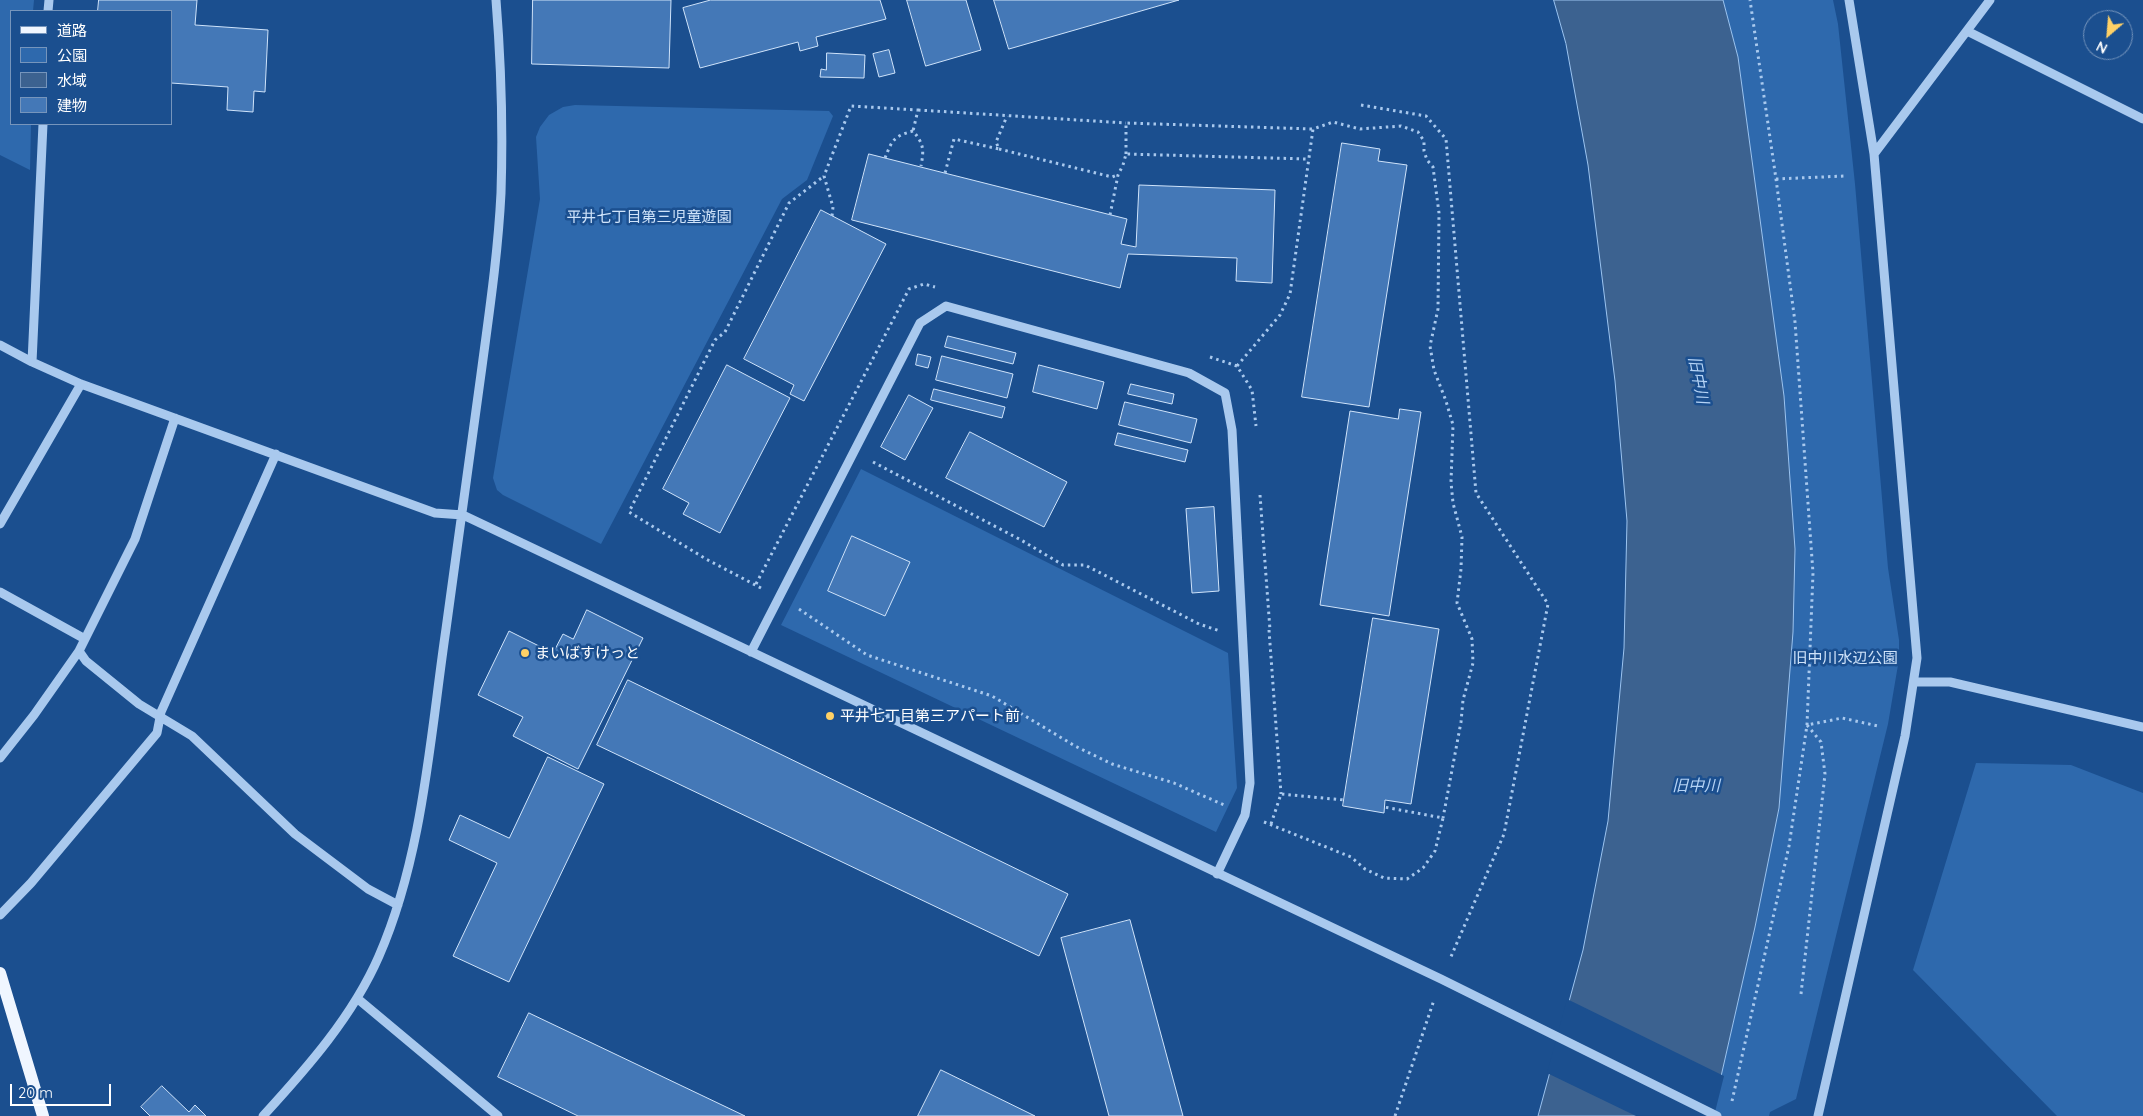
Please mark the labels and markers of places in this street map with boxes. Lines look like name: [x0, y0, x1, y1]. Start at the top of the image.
place label: まいばすけっと: [535, 644, 640, 662]
marker: まいばすけっと: [519, 647, 531, 659]
place label: 平井七丁目第三アパート前: [840, 707, 1020, 725]
marker: 平井七丁目第三アパート前: [824, 710, 836, 722]

